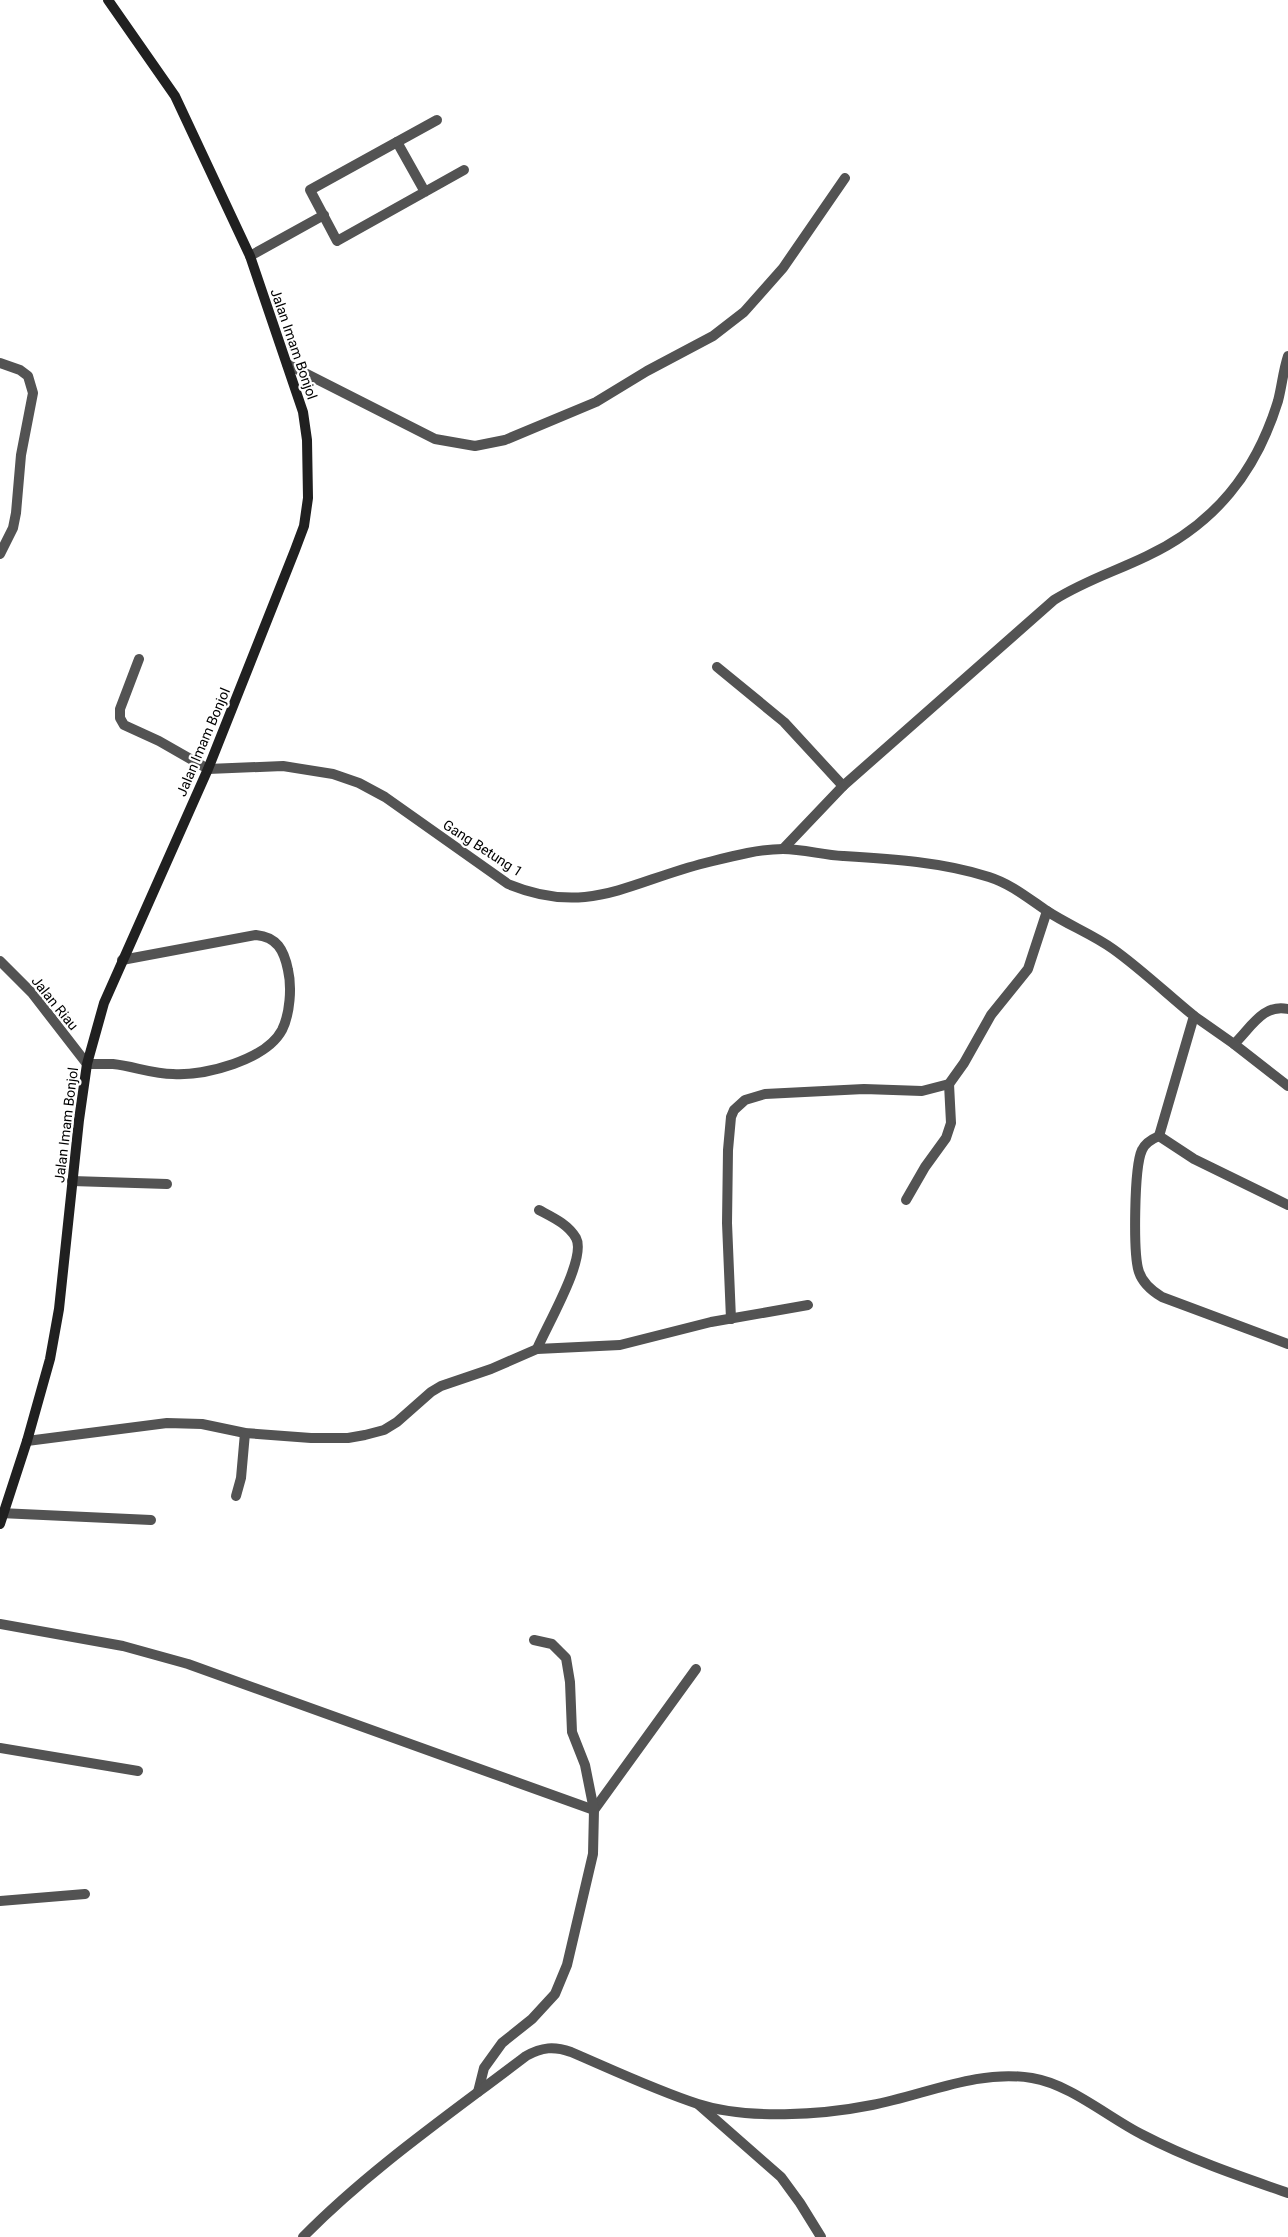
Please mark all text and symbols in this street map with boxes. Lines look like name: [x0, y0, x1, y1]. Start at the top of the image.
street label: Jalan Imam Bonjol: [268, 286, 320, 402]
street label: Jalan Imam Bonjol: [173, 685, 233, 799]
street label: Gang Betung 1: [440, 816, 526, 880]
street label: Jalan Riau: [28, 973, 82, 1033]
street label: Jalan Imam Bonjol: [51, 1066, 81, 1184]

